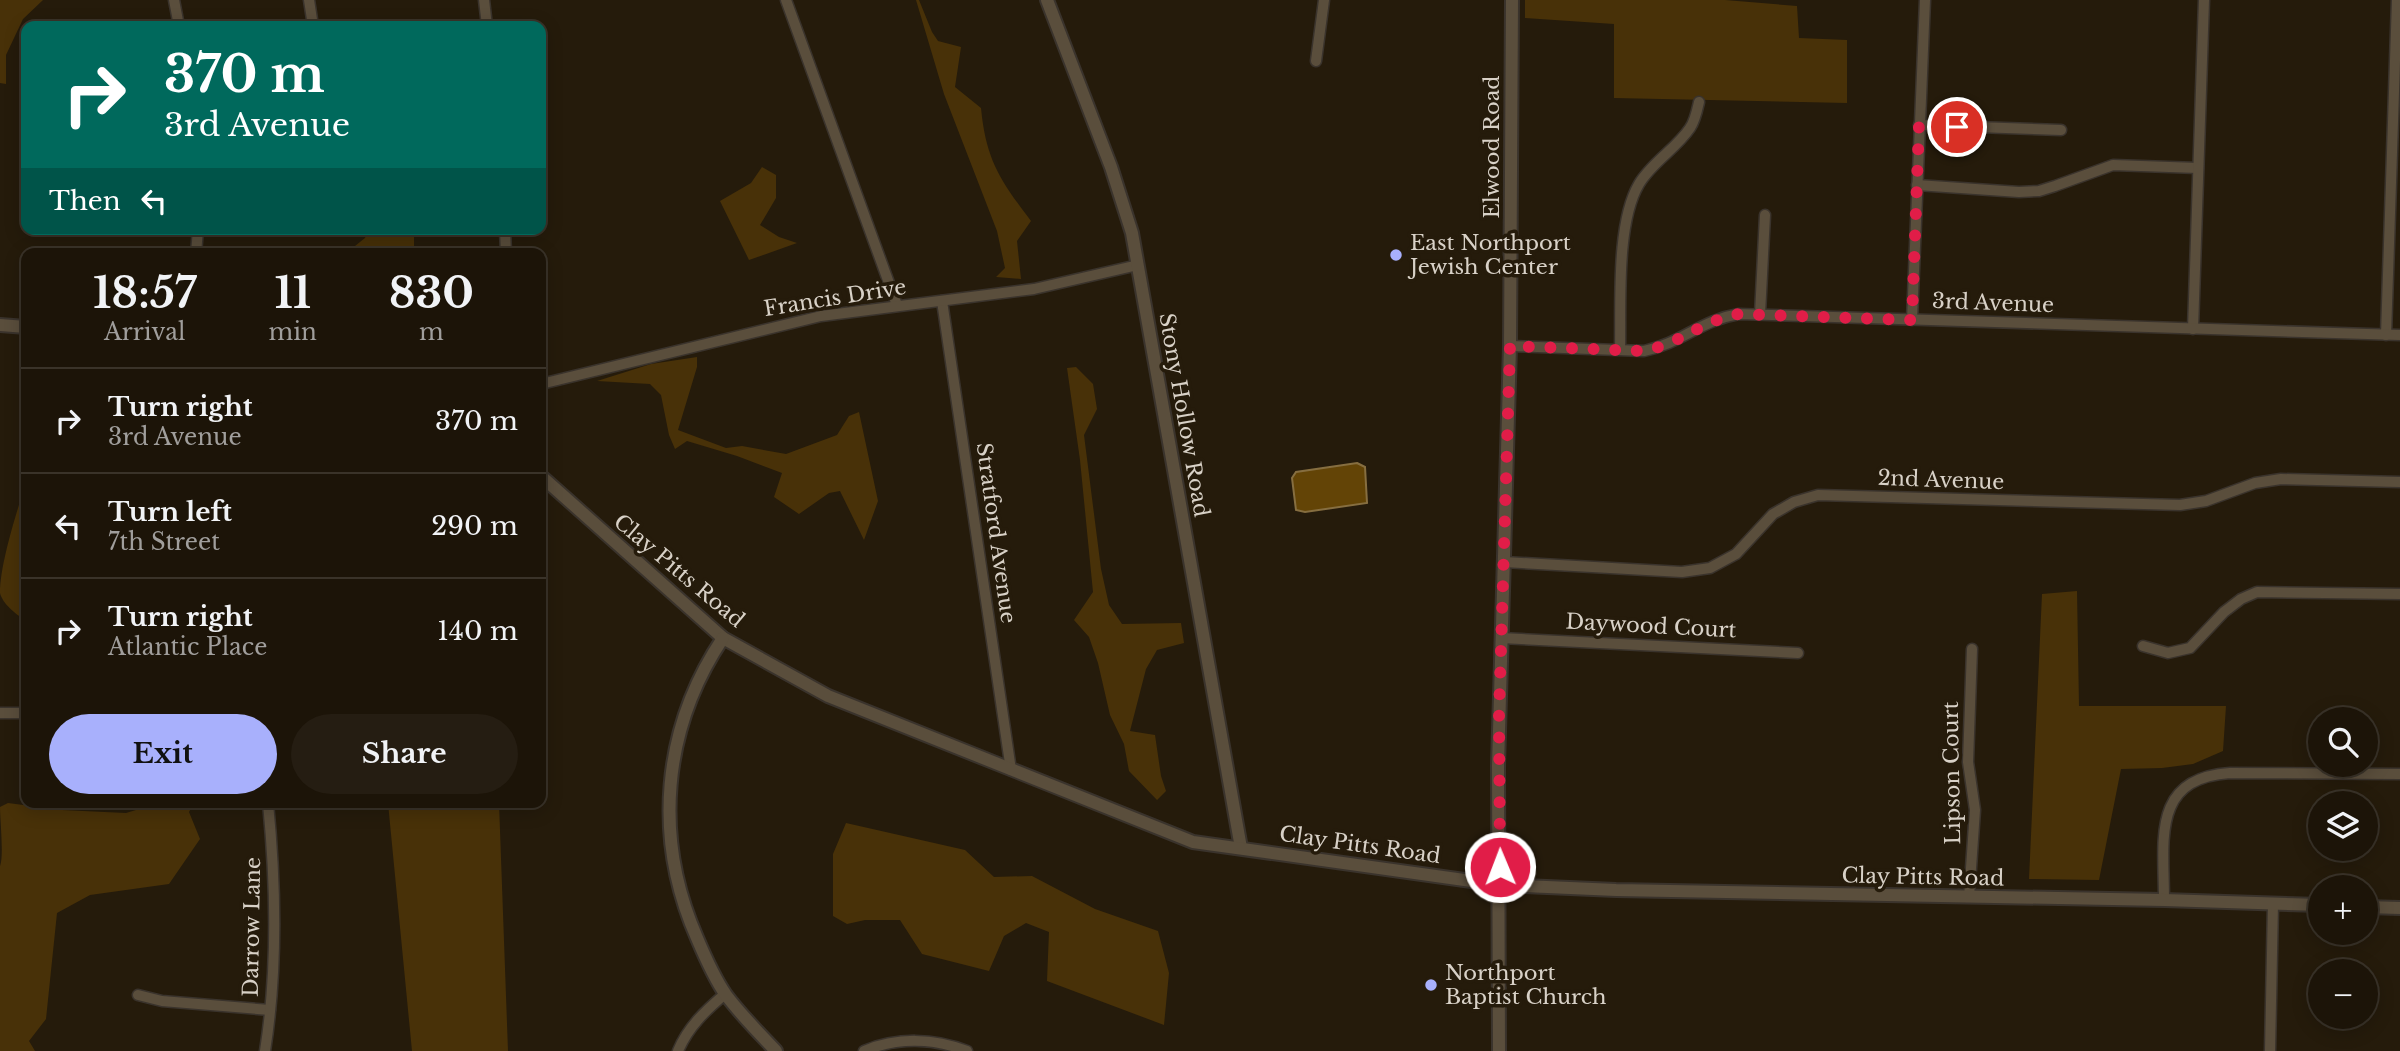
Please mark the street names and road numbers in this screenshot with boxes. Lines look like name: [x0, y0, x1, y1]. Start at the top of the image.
street label: Elwood Road: [1479, 75, 1505, 219]
street label: Francis Drive: [762, 274, 908, 322]
street label: 3rd Avenue: [1932, 288, 2054, 318]
street label: Stony Hollow Road: [1153, 311, 1215, 519]
street label: Stratford Avenue: [970, 441, 1022, 625]
street label: 2nd Avenue: [1877, 465, 2005, 495]
street label: Clay Pitts Road: [608, 509, 750, 633]
street label: Daywood Court: [1565, 609, 1737, 643]
street label: Lipson Court: [1938, 701, 1966, 845]
street label: Clay Pitts Road: [1278, 821, 1442, 869]
street label: Darrow Lane: [238, 857, 266, 997]
street label: Clay Pitts Road: [1841, 863, 2005, 891]

